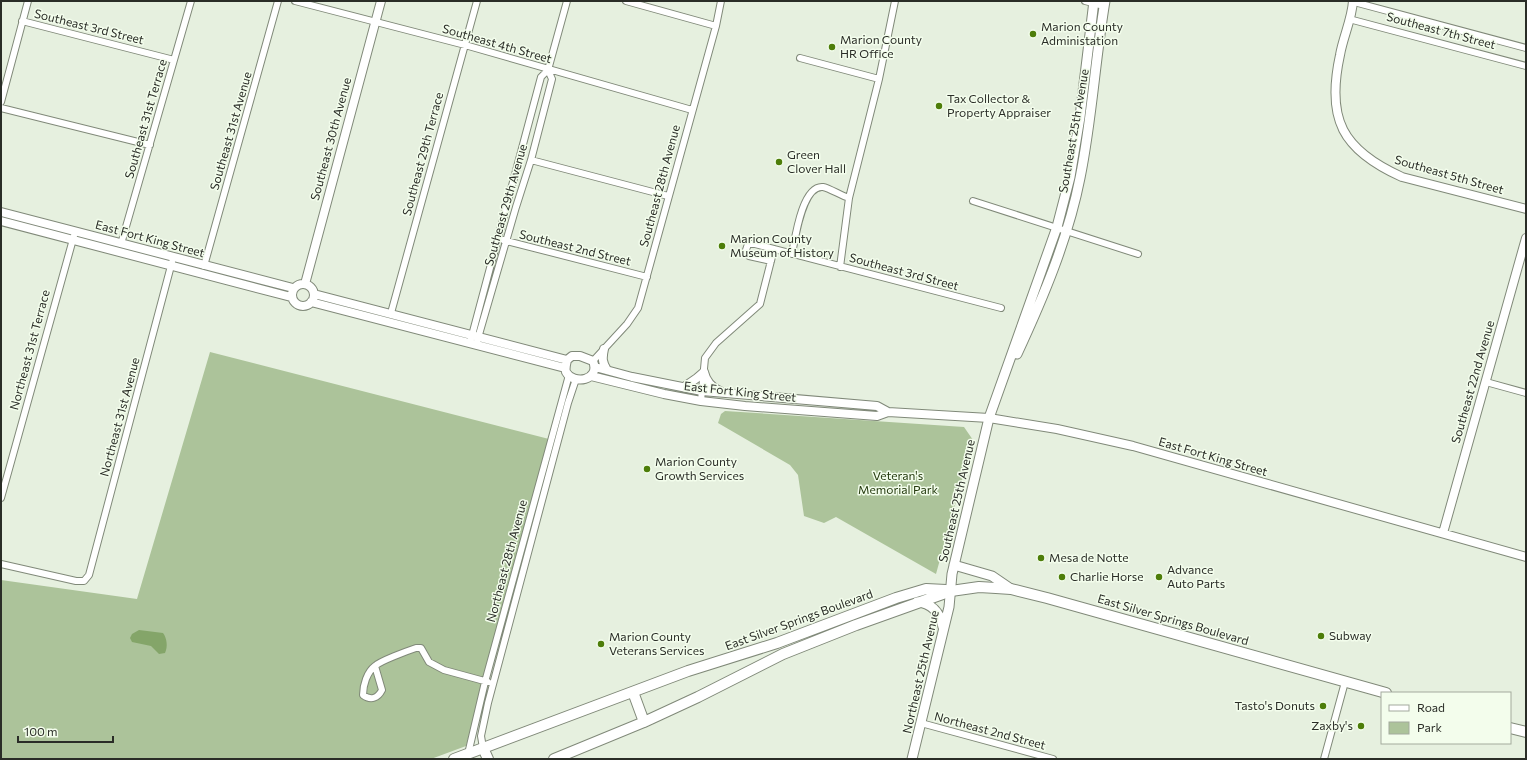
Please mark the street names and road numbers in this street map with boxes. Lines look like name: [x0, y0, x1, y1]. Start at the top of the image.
street label: Southeast 3rd Street: [33, 6, 146, 46]
street label: Southeast 7th Street: [1385, 9, 1497, 51]
street label: Southeast 4th Street: [441, 21, 554, 65]
street label: Southeast 31st Terrace: [121, 57, 169, 180]
street label: Southeast 25th Avenue: [1055, 68, 1091, 194]
street label: Southeast 31st Avenue: [206, 70, 254, 192]
street label: Southeast 30th Avenue: [307, 76, 353, 202]
street label: Southeast 29th Terrace: [399, 91, 445, 217]
street label: Southeast 28th Avenue: [636, 123, 682, 248]
street label: Southeast 29th Avenue: [481, 142, 529, 267]
street label: Southeast 5th Street: [1393, 152, 1506, 196]
street label: East Fort King Street: [94, 217, 207, 259]
street label: Southeast 2nd Street: [518, 226, 633, 268]
street label: Southeast 3rd Street: [848, 250, 960, 292]
street label: Northeast 31st Terrace: [6, 288, 52, 411]
street label: Southeast 22nd Avenue: [1448, 319, 1496, 445]
street label: Northeast 31st Avenue: [96, 356, 142, 478]
street label: East Fort King Street: [683, 378, 797, 404]
street label: East Fort King Street: [1157, 434, 1269, 478]
street label: Southeast 25th Avenue: [935, 438, 977, 564]
street label: Northeast 28th Avenue: [483, 498, 529, 623]
street label: East Silver Springs Boulevard: [723, 586, 875, 652]
street label: East Silver Springs Boulevard: [1096, 591, 1250, 647]
street label: Northeast 25th Avenue: [899, 609, 941, 735]
street label: Northeast 2nd Street: [933, 708, 1048, 752]

